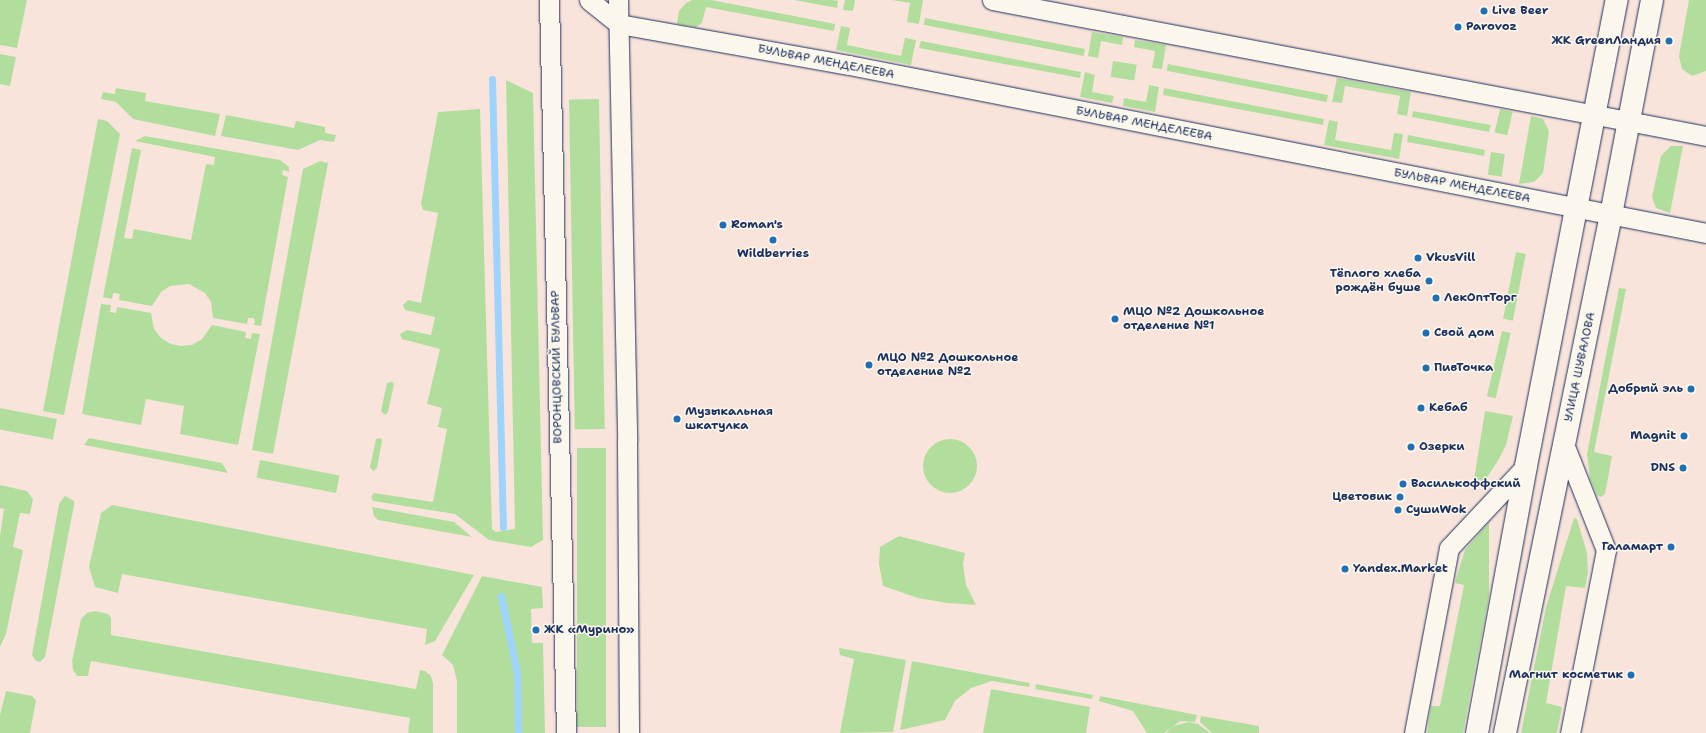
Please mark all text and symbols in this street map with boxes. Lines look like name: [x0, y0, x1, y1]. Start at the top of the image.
place label: Live Beer: [1492, 4, 1548, 18]
marker: Live Beer: [1479, 6, 1489, 16]
place label: Parovoz: [1466, 20, 1517, 34]
marker: Parovoz: [1453, 22, 1463, 32]
place label: ЖК GreenЛандия: [1551, 34, 1661, 48]
marker: ЖК GreenЛандия: [1664, 36, 1674, 46]
street label: БУЛЬВАР МЕНДЕЛЕЕВА: [756, 42, 896, 82]
street label: БУЛЬВАР МЕНДЕЛЕЕВА: [1074, 104, 1214, 144]
street label: БУЛЬВАР МЕНДЕЛЕЕВА: [1392, 166, 1532, 206]
place label: Roman's: [731, 218, 783, 232]
marker: Roman's: [718, 220, 728, 230]
marker: Wildberries: [768, 235, 778, 245]
place label: Wildberries: [737, 247, 809, 261]
place label: VkusVill: [1426, 251, 1475, 265]
marker: VkusVill: [1413, 253, 1423, 263]
place label: Тёплого хлеба рождён буше: [1330, 267, 1421, 295]
marker: Тёплого хлеба рождён буше: [1424, 276, 1434, 286]
street label: ВОРОНЦОВСКИЙ БУЛЬВАР: [548, 290, 566, 444]
place label: ЛекОптТорг: [1444, 291, 1517, 305]
marker: ЛекОптТорг: [1431, 293, 1441, 303]
place label: МЦО №2 Дошкольное отделение №1: [1123, 305, 1264, 333]
street label: УЛИЦА ШУВАЛОВА: [1561, 311, 1599, 423]
marker: МЦО №2 Дошкольное отделение №1: [1110, 314, 1120, 324]
place label: Свой дом: [1434, 326, 1494, 340]
marker: Свой дом: [1421, 328, 1431, 338]
place label: МЦО №2 Дошкольное отделение №2: [877, 351, 1018, 379]
marker: МЦО №2 Дошкольное отделение №2: [864, 360, 874, 370]
place label: ПивТочка: [1434, 361, 1493, 375]
marker: ПивТочка: [1421, 363, 1431, 373]
place label: Добрый эль: [1608, 382, 1683, 396]
marker: Добрый эль: [1686, 384, 1696, 394]
place label: Кебаб: [1429, 401, 1467, 415]
marker: Кебаб: [1416, 403, 1426, 413]
place label: Музыкальная шкатулка: [685, 405, 773, 433]
marker: Музыкальная шкатулка: [672, 414, 682, 424]
place label: Magnit: [1630, 429, 1676, 443]
marker: Magnit: [1679, 431, 1689, 441]
place label: Озерки: [1419, 440, 1465, 454]
marker: Озерки: [1406, 442, 1416, 452]
place label: DNS: [1650, 461, 1675, 475]
marker: DNS: [1678, 463, 1688, 473]
place label: Василькоффский: [1411, 477, 1521, 491]
marker: Василькоффский: [1398, 479, 1408, 489]
place label: Цветовик: [1332, 490, 1392, 504]
marker: Цветовик: [1395, 492, 1405, 502]
place label: СушиWok: [1406, 503, 1467, 517]
marker: СушиWok: [1393, 505, 1403, 515]
place label: Галамарт: [1602, 540, 1663, 554]
marker: Галамарт: [1666, 542, 1676, 552]
place label: Yandex.Market: [1353, 562, 1448, 576]
marker: Yandex.Market: [1340, 564, 1350, 574]
place label: ЖК «Мурино»: [544, 623, 634, 637]
marker: ЖК «Мурино»: [531, 625, 541, 635]
place label: Магнит косметик: [1509, 668, 1623, 682]
marker: Магнит косметик: [1626, 670, 1636, 680]

